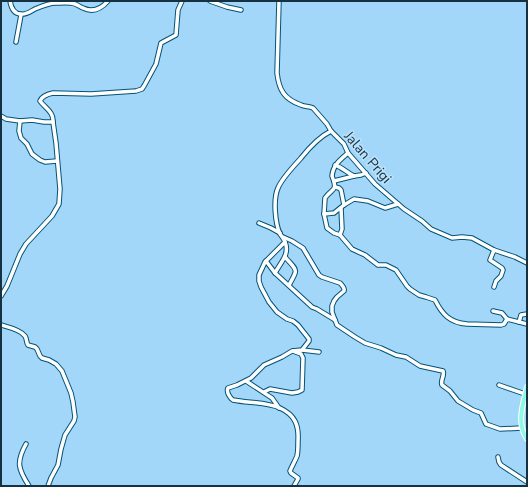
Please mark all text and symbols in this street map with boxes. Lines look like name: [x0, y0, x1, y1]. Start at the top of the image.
street label: Jalan Prigi: [339, 126, 396, 188]

